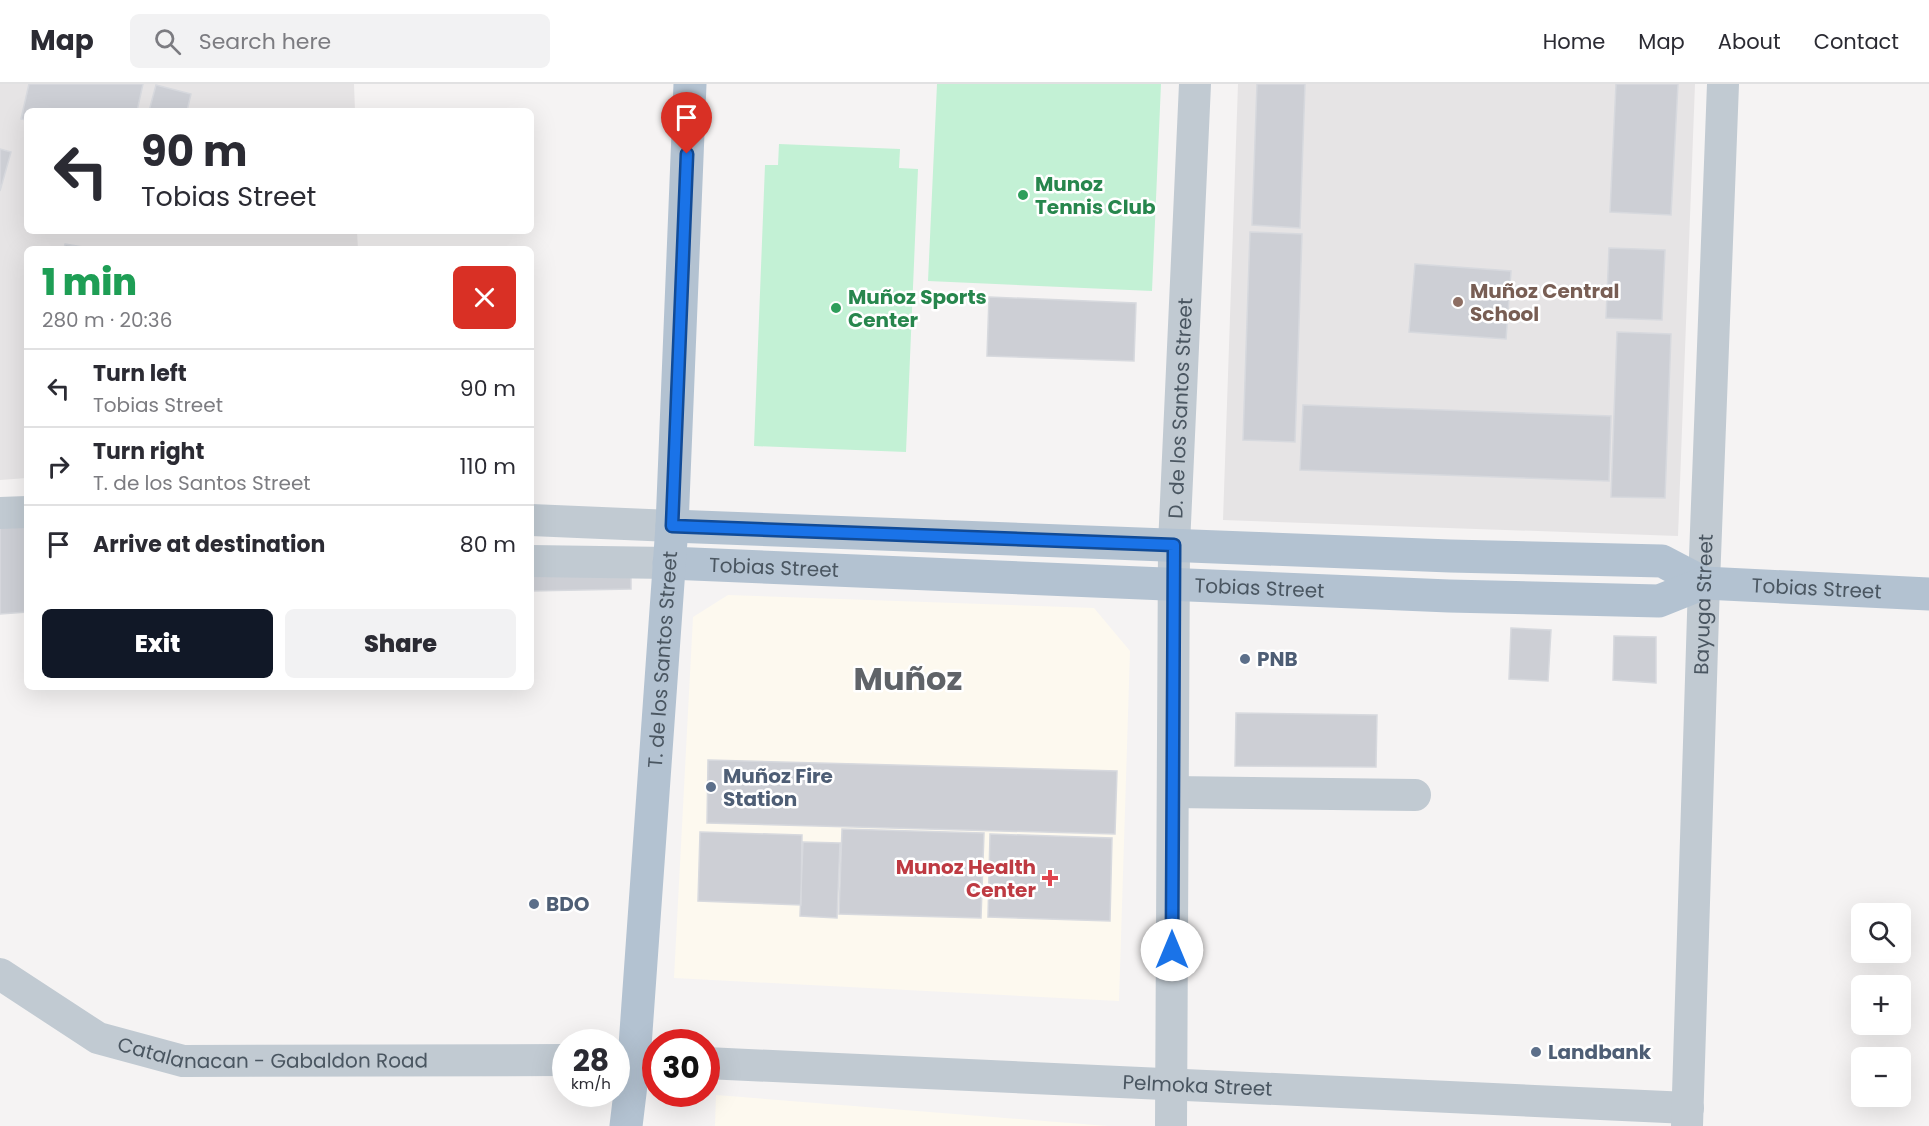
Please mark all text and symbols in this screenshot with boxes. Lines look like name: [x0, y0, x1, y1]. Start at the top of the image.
search box: [130, 14, 550, 68]
text: Map: [30, 21, 94, 60]
icon: search: [151, 25, 184, 58]
text: Search here: [199, 26, 331, 57]
text: Home: [1543, 27, 1605, 56]
text: Map: [1638, 27, 1685, 56]
text: About: [1718, 27, 1781, 56]
text: Contact: [1814, 27, 1899, 56]
pin: [661, 92, 712, 154]
icon: arrive: [670, 101, 703, 134]
text: 90 m: [141, 122, 248, 181]
icon: left: [42, 132, 120, 210]
place label: Munoz Tennis Club: [1035, 170, 1156, 221]
text: Tobias Street: [141, 178, 316, 215]
marker: Munoz Tennis Club: [1016, 188, 1030, 202]
text: 1 min: [42, 257, 137, 308]
button: close: [453, 266, 516, 329]
place label: Muñoz Central School: [1470, 277, 1619, 328]
place label: Muñoz Sports Center: [848, 283, 987, 334]
marker: Muñoz Central School: [1451, 295, 1465, 309]
street label: D. de los Santos Street: [1161, 297, 1199, 519]
marker: Muñoz Sports Center: [829, 301, 843, 315]
text: 280 m · 20:36: [42, 306, 172, 334]
text: Turn left: [93, 358, 187, 389]
icon: left: [42, 372, 75, 405]
text: 90 m: [460, 373, 516, 404]
text: Tobias Street: [93, 391, 223, 419]
text: Turn right: [93, 436, 204, 467]
icon: right: [42, 450, 75, 483]
text: 110 m: [460, 451, 516, 482]
text: T. de los Santos Street: [93, 469, 311, 497]
icon: arrive: [42, 528, 75, 561]
text: Arrive at destination: [93, 529, 325, 560]
text: 80 m: [460, 529, 516, 560]
street label: Bayuga Street: [1687, 533, 1720, 675]
street label: T. de los Santos Street: [641, 550, 684, 769]
street label: Tobias Street: [708, 551, 839, 584]
street label: Tobias Street: [1194, 571, 1325, 605]
street label: Tobias Street: [1751, 571, 1882, 606]
button: Exit: [42, 609, 273, 678]
button: Share: [285, 609, 516, 678]
place label: PNB: [1257, 645, 1298, 673]
marker: PNB: [1238, 652, 1252, 666]
district label: Muñoz: [854, 656, 962, 701]
place label: Muñoz Fire Station: [723, 762, 833, 813]
marker: Muñoz Fire Station: [704, 780, 718, 794]
place label: Munoz Health Center: [896, 853, 1036, 904]
marker: Munoz Health Center: [1041, 869, 1059, 887]
place label: BDO: [546, 890, 590, 918]
marker: BDO: [527, 897, 541, 911]
map controls: [1851, 903, 1911, 1107]
button: search: [1851, 903, 1911, 963]
position arrow: [1140, 918, 1204, 982]
button: +: [1851, 975, 1911, 1035]
speed limit sign: 30: [642, 1029, 720, 1107]
street label: Catalanacan - Gabaldon Road: [114, 1030, 428, 1075]
place label: Landbank: [1548, 1038, 1652, 1066]
text: 28: [573, 1039, 609, 1082]
marker: Landbank: [1529, 1045, 1543, 1059]
button: −: [1851, 1047, 1911, 1107]
street label: Pelmoka Street: [1122, 1068, 1273, 1103]
text: km/h: [571, 1073, 611, 1094]

